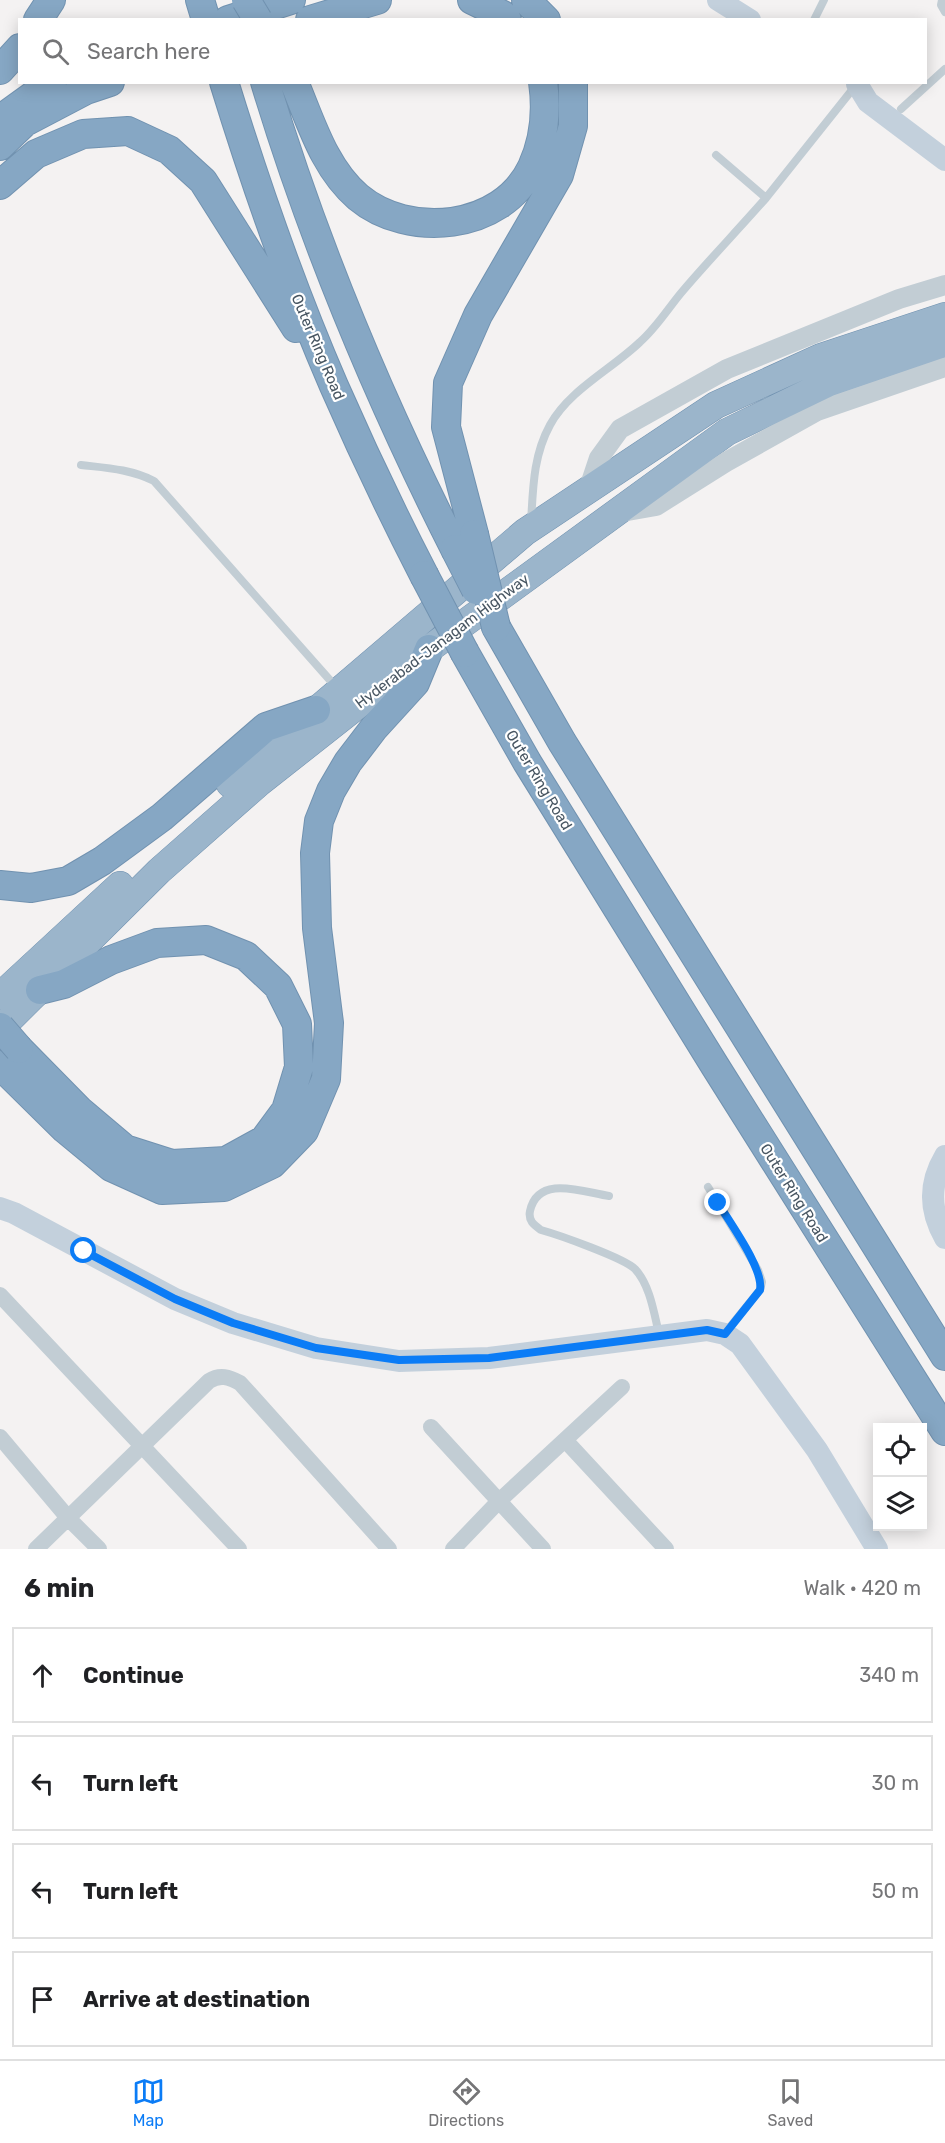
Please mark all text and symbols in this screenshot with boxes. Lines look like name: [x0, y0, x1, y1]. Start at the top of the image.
search box: [18, 18, 927, 84]
icon: search: [39, 35, 72, 68]
text: Search here: [87, 38, 210, 65]
street label: Outer Ring Road: [288, 291, 348, 403]
street label: Hyderabad-Janagam Highway: [352, 570, 532, 712]
street label: Outer Ring Road: [502, 727, 576, 833]
street label: Outer Ring Road: [756, 1140, 832, 1246]
route end: [704, 1189, 730, 1215]
route start: [70, 1237, 96, 1263]
map controls: [873, 1423, 927, 1531]
button: locate: [873, 1423, 927, 1477]
button: layers: [873, 1477, 927, 1531]
text: 6 min: [24, 1573, 94, 1604]
text: Walk · 420 m: [803, 1576, 921, 1600]
icon: ahead: [26, 1659, 59, 1692]
text: Continue: [83, 1662, 184, 1689]
text: 340 m: [859, 1663, 919, 1687]
icon: left: [26, 1767, 59, 1800]
text: Turn left: [83, 1770, 178, 1797]
text: 30 m: [872, 1771, 919, 1795]
icon: left: [26, 1875, 59, 1908]
text: Turn left: [83, 1878, 178, 1905]
text: 50 m: [872, 1879, 919, 1903]
icon: arrive: [26, 1983, 59, 2016]
text: Arrive at destination: [83, 1986, 310, 2013]
tab: Map: [132, 2075, 165, 2130]
tab: Directions: [428, 2075, 504, 2130]
tab: Saved: [768, 2075, 813, 2130]

